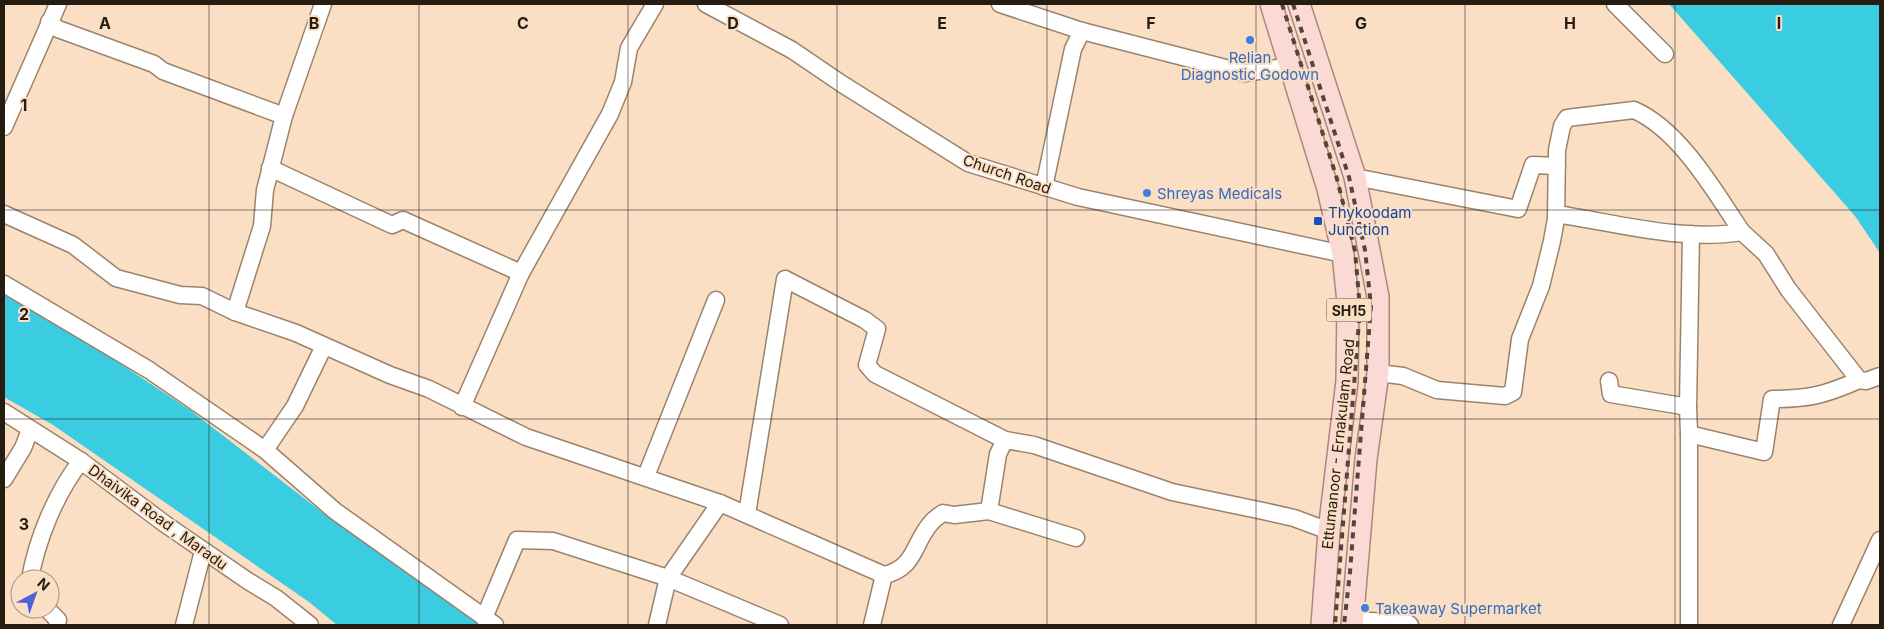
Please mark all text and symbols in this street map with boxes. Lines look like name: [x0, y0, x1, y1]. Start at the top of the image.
text: A: [99, 13, 111, 33]
text: B: [309, 13, 319, 33]
text: C: [517, 13, 529, 33]
text: D: [727, 13, 739, 33]
text: E: [937, 13, 947, 33]
text: F: [1146, 13, 1156, 33]
text: G: [1355, 13, 1367, 33]
text: H: [1564, 13, 1576, 33]
text: I: [1777, 13, 1781, 33]
marker: Relian Diagnostic Godown: [1244, 34, 1256, 46]
place label: Relian Diagnostic Godown: [1181, 48, 1319, 84]
text: 1: [21, 95, 27, 115]
street label: Church Road: [960, 150, 1054, 198]
place label: Shreyas Medicals: [1157, 184, 1282, 203]
marker: Shreyas Medicals: [1141, 187, 1153, 199]
place label: Thykoodam Junction: [1328, 203, 1411, 239]
marker: Thykoodam Junction: [1312, 215, 1324, 227]
road number: SH15: [1326, 298, 1372, 322]
text: 2: [19, 304, 29, 324]
street label: Ettumanoor - Ernakulam Road: [1317, 338, 1359, 550]
street label: Dhaivika Road , Maradu: [85, 460, 231, 574]
text: 3: [19, 514, 29, 534]
north arrow: [10, 569, 60, 619]
text: N: [34, 574, 53, 594]
place label: Takeaway Supermarket: [1375, 599, 1542, 618]
marker: Takeaway Supermarket: [1359, 602, 1371, 614]

